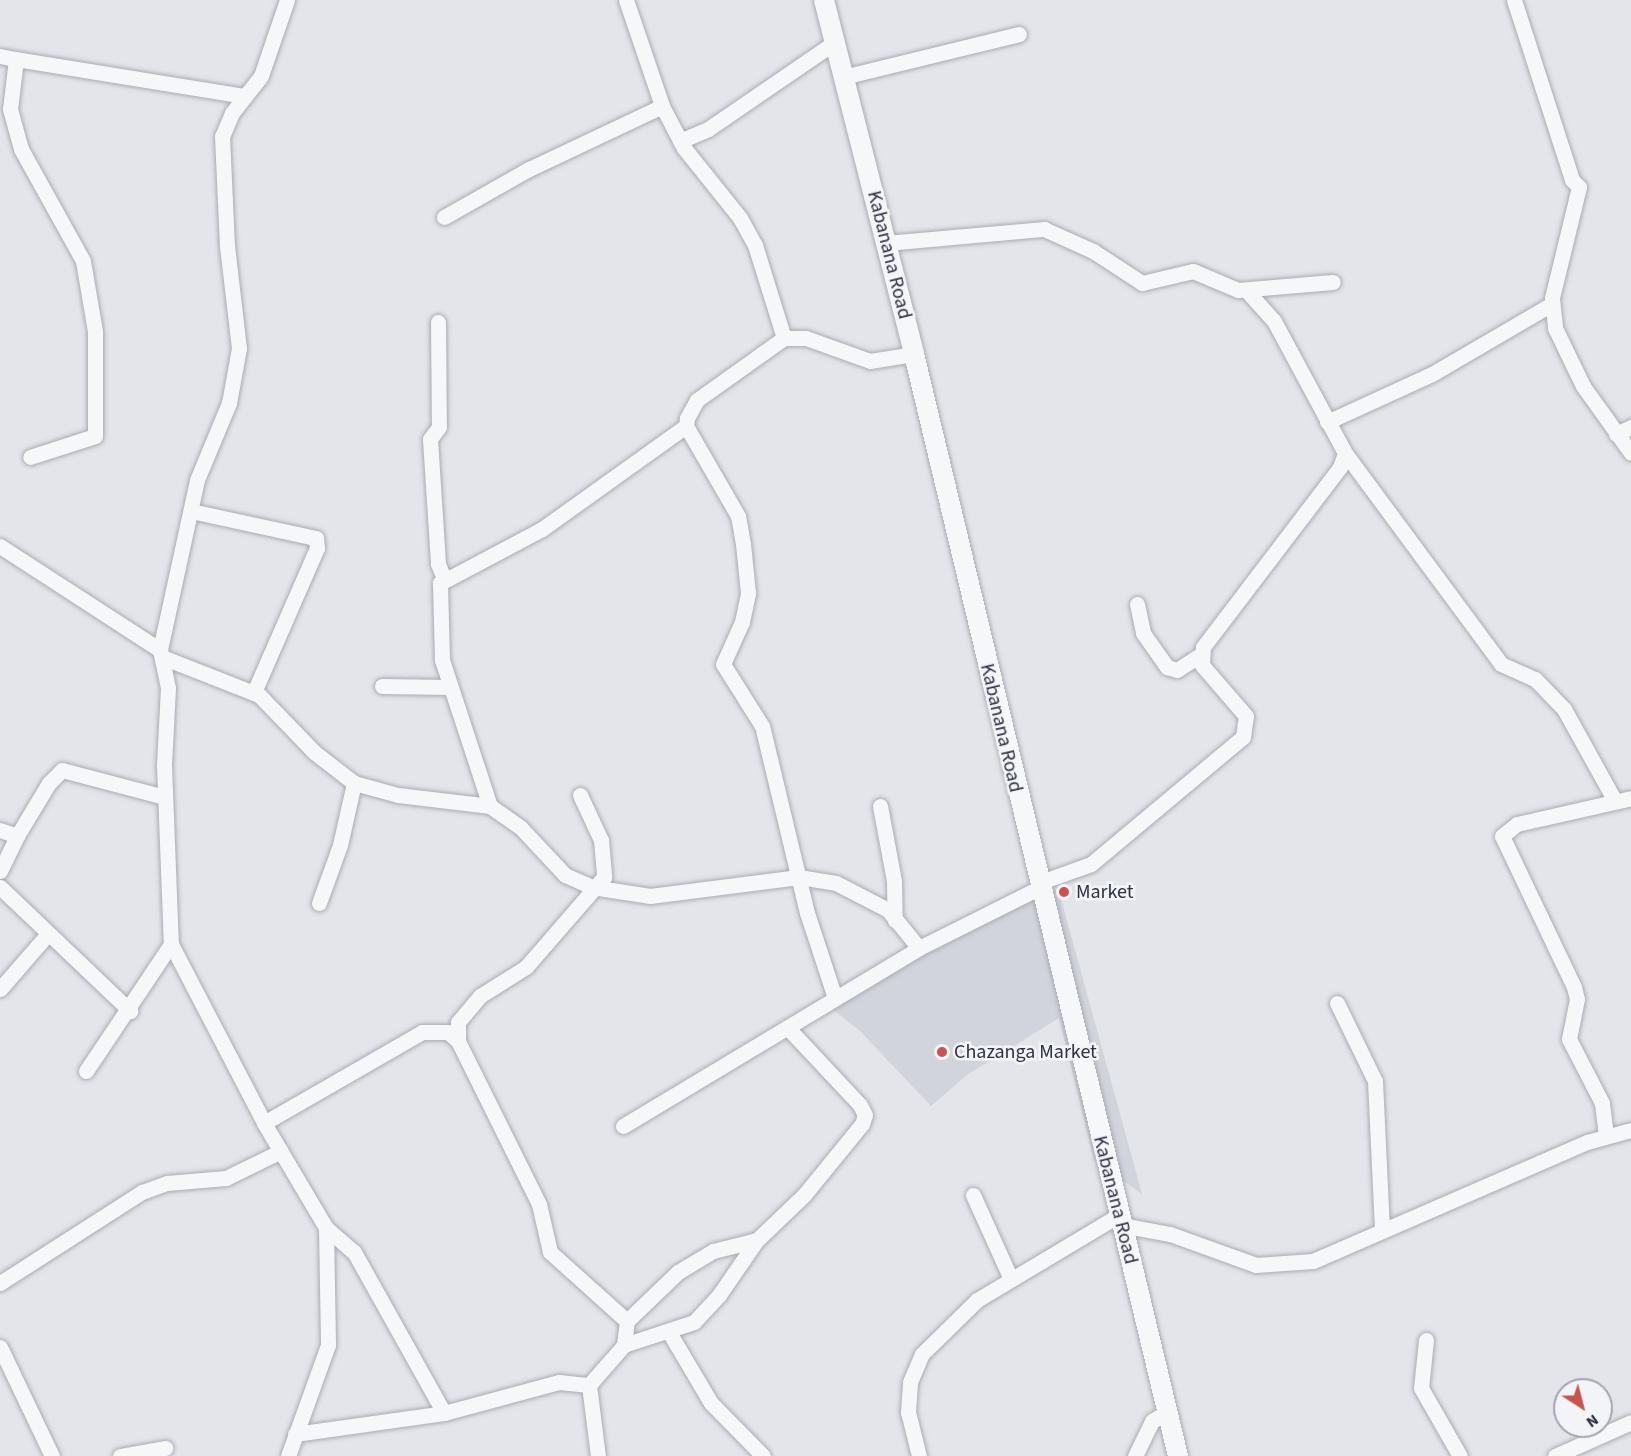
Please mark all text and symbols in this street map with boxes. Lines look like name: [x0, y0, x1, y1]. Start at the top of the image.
street label: Kabanana Road: [861, 188, 917, 322]
street label: Kabanana Road: [975, 661, 1027, 795]
place label: Market: [1076, 880, 1134, 904]
marker: Market: [1057, 885, 1071, 899]
place label: Chazanga Market: [954, 1040, 1097, 1064]
marker: Chazanga Market: [935, 1045, 949, 1059]
street label: Kabanana Road: [1087, 1133, 1143, 1267]
north arrow: [1553, 1378, 1613, 1438]
text: N: [1582, 1409, 1603, 1433]

